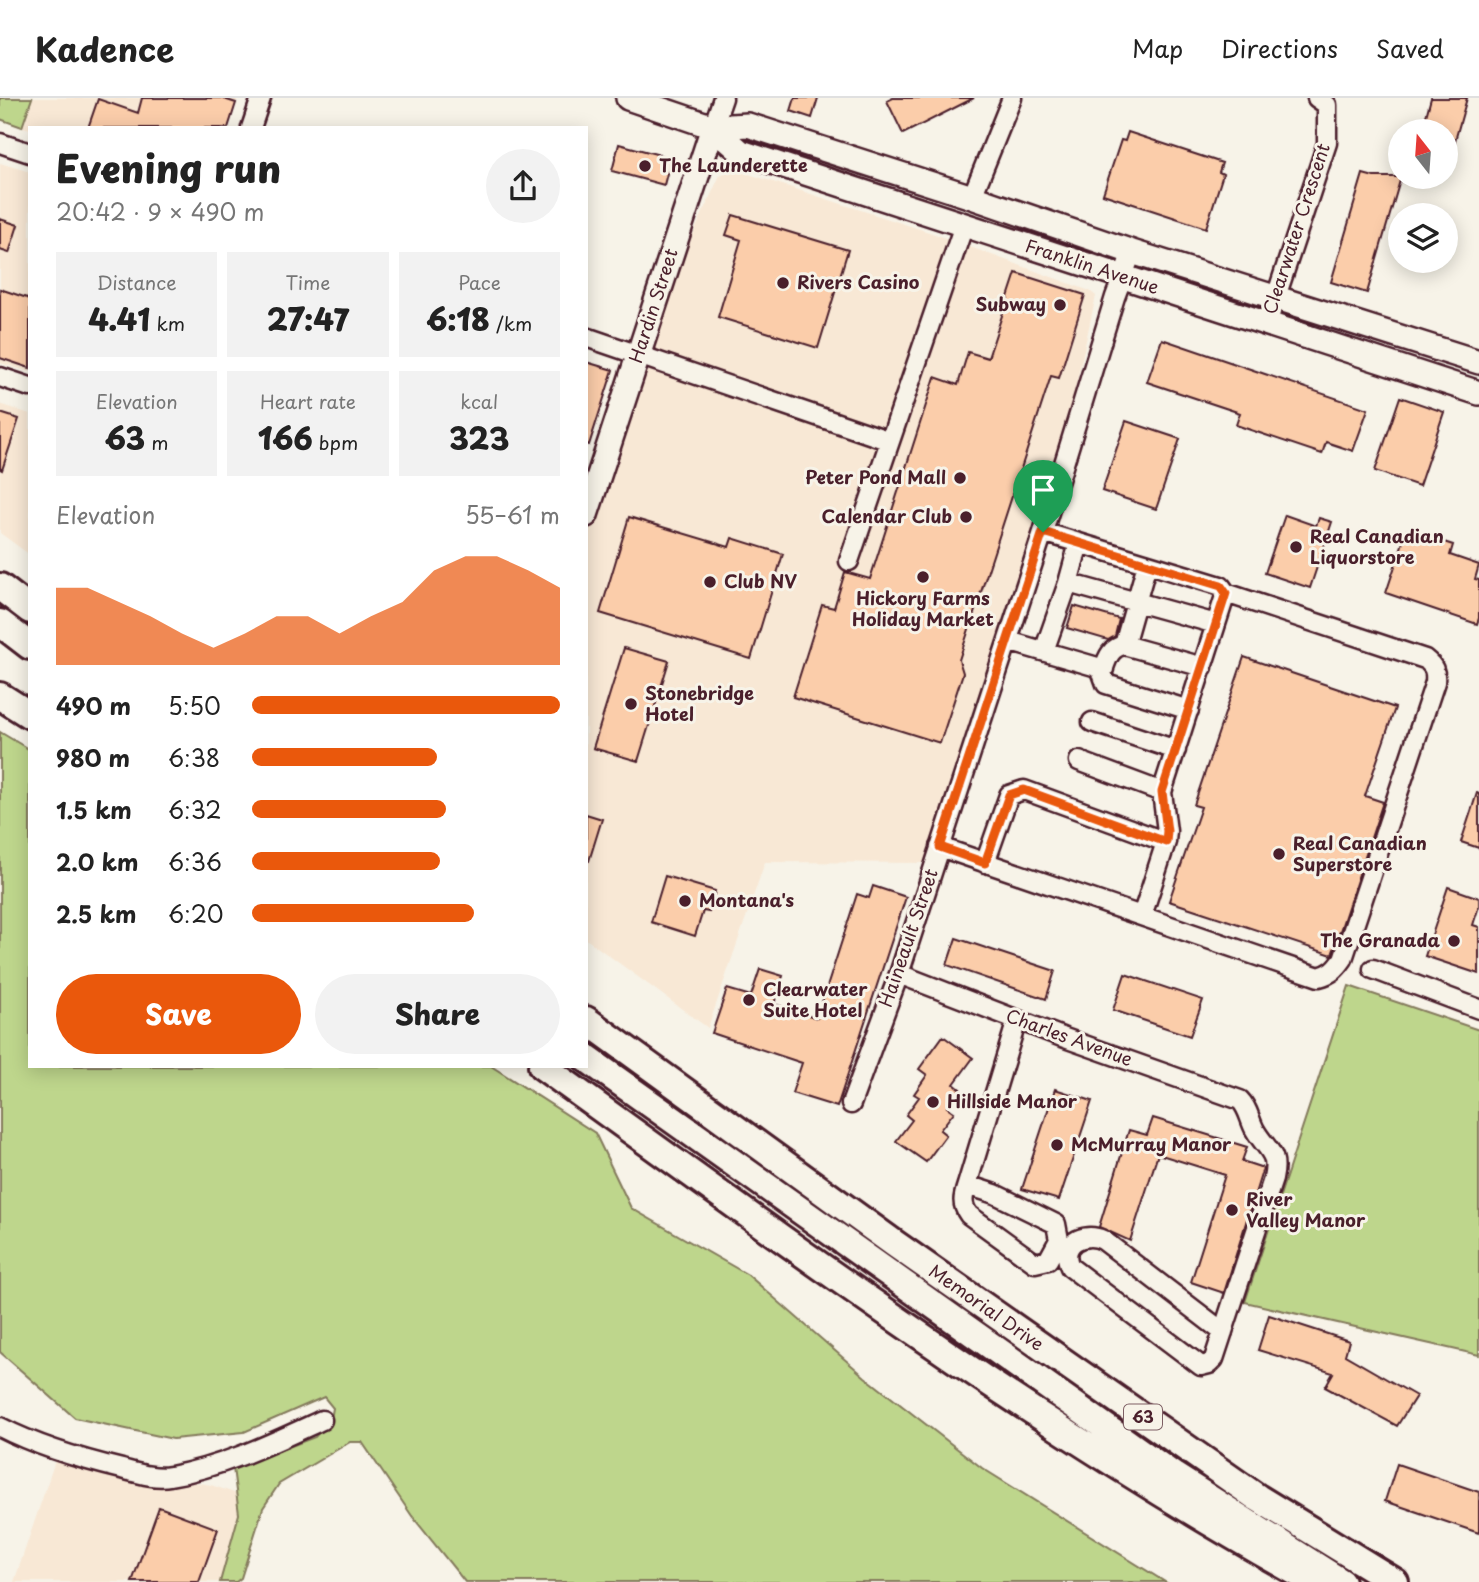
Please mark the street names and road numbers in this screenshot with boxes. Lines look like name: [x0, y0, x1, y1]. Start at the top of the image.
street label: Clearwater Crescent: [1255, 140, 1336, 317]
street label: Franklin Avenue: [1022, 231, 1163, 300]
street label: Hardin Street: [621, 245, 684, 366]
street label: Haineault Street: [871, 865, 944, 1010]
street label: Charles Avenue: [1002, 1001, 1137, 1072]
street label: Memorial Drive: [924, 1257, 1050, 1357]
road number: 63: [1124, 1404, 1162, 1429]

